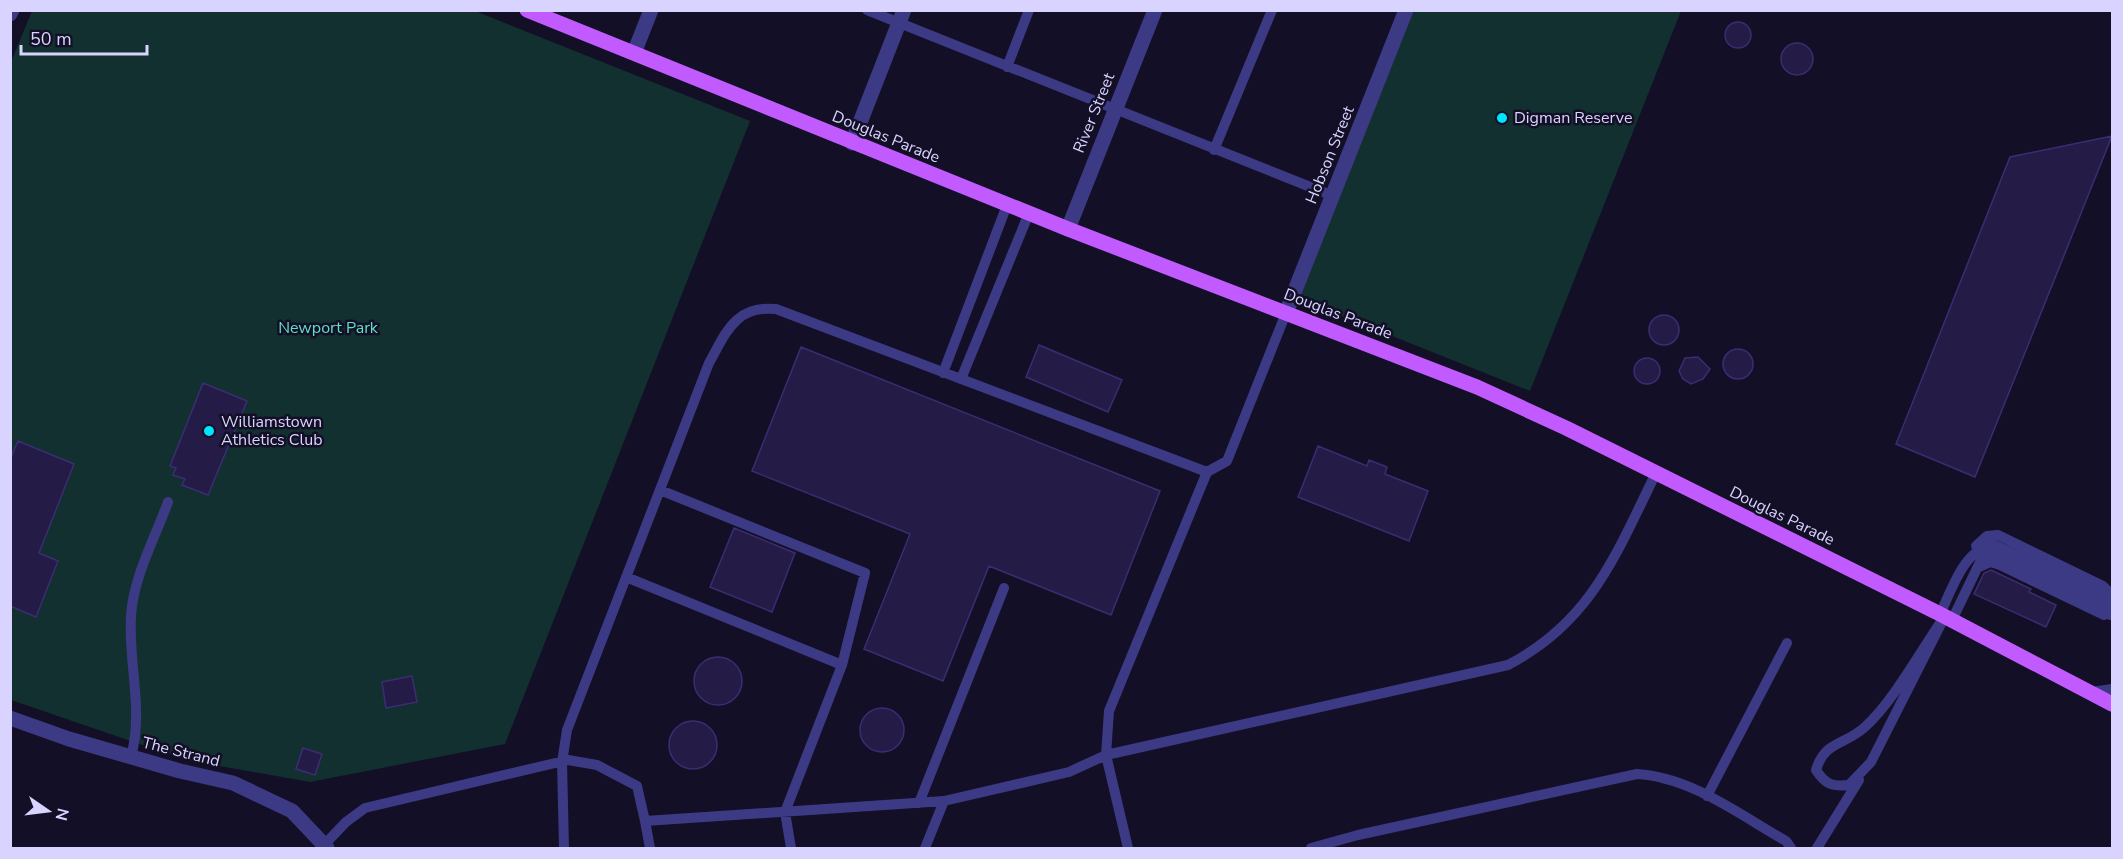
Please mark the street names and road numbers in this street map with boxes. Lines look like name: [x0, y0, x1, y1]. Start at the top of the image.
street label: River Street: [1068, 69, 1120, 156]
street label: Hobson Street: [1300, 102, 1360, 207]
street label: Douglas Parade: [829, 105, 943, 169]
street label: Douglas Parade: [1281, 283, 1395, 345]
street label: Douglas Parade: [1726, 481, 1838, 551]
street label: The Strand: [140, 732, 222, 772]

